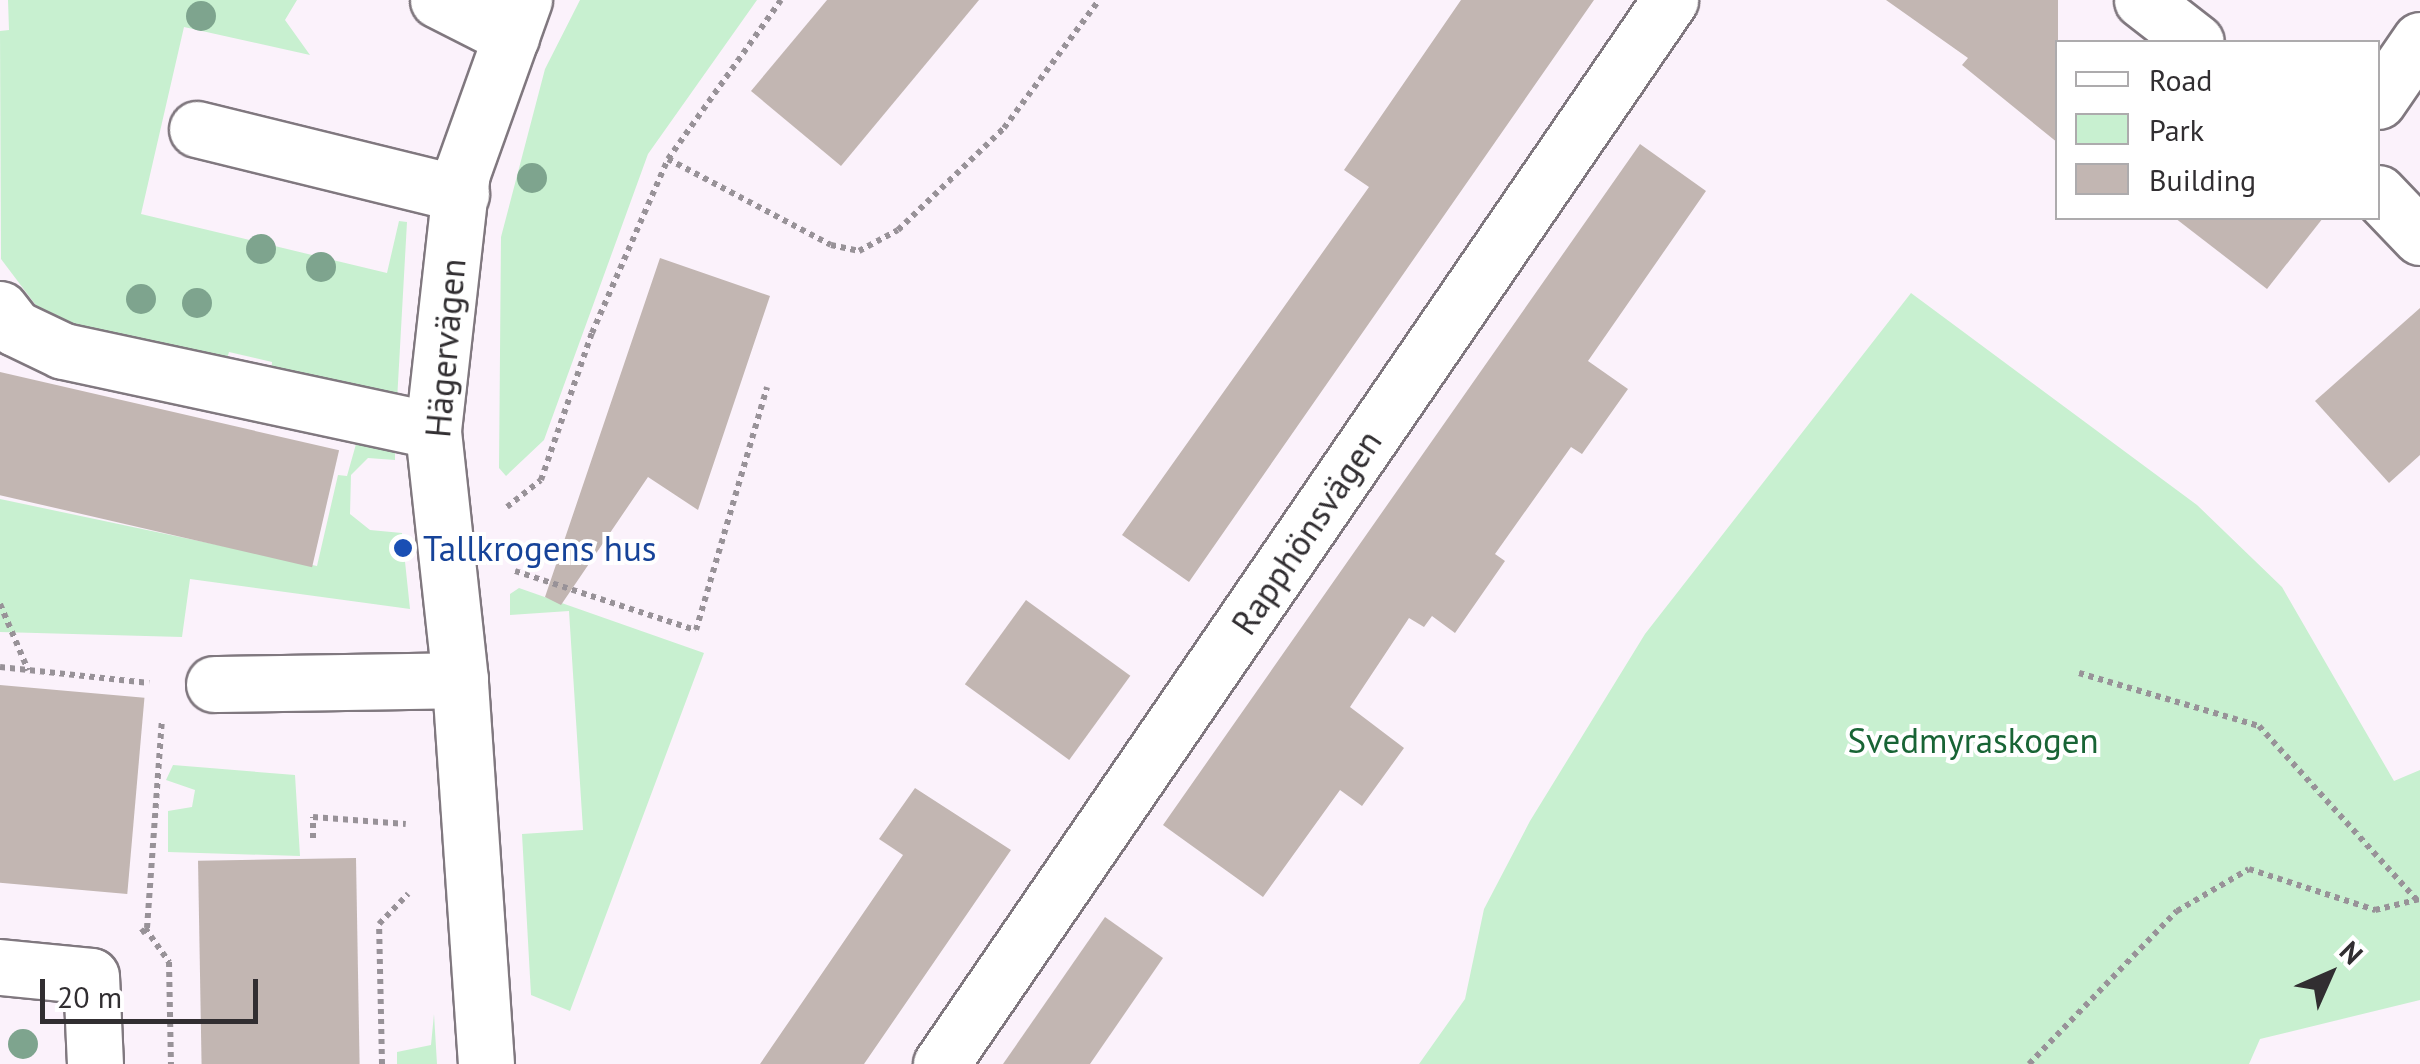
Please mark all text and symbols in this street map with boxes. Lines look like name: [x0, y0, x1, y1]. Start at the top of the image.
legend: [2055, 40, 2380, 220]
text: Road: [2149, 60, 2213, 99]
text: Park: [2149, 110, 2204, 149]
text: Building: [2149, 160, 2256, 199]
street label: Hägervägen: [416, 257, 474, 439]
street label: Rapphönsvägen: [1222, 422, 1390, 642]
place label: Tallkrogens hus: [423, 527, 657, 569]
marker: Tallkrogens hus: [392, 537, 414, 559]
park label: Svedmyraskogen: [1847, 719, 2099, 761]
north arrow: [2280, 924, 2380, 1024]
text: N: [2332, 933, 2371, 972]
scale bar: [45, 959, 262, 1021]
text: 20 m: [57, 977, 122, 1016]

